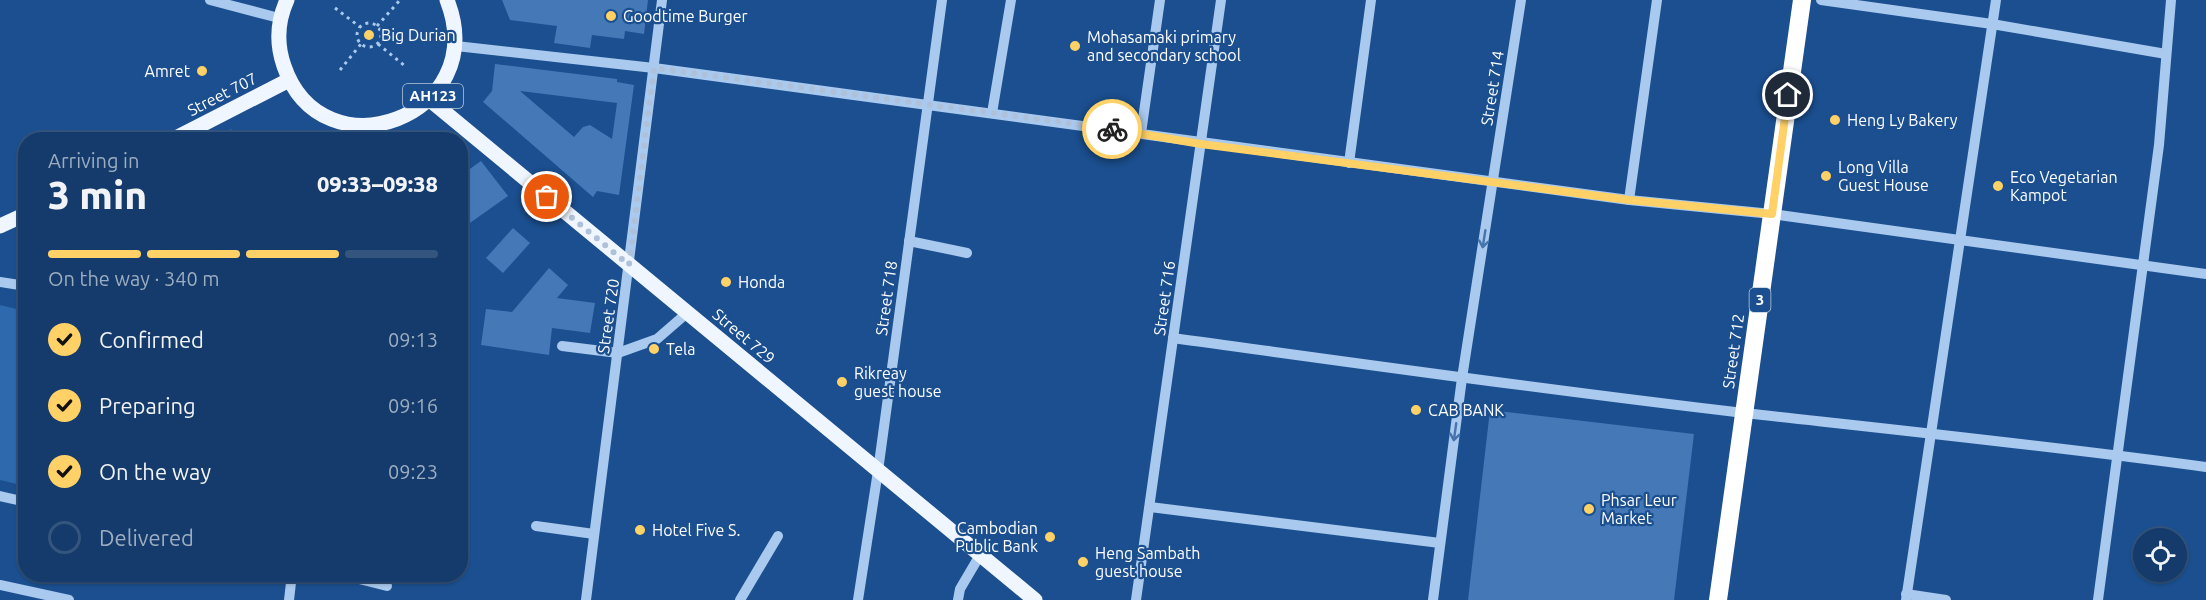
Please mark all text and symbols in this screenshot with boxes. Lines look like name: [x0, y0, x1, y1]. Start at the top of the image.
place label: Goodtime Burger: [623, 7, 748, 25]
marker: Goodtime Burger: [604, 9, 618, 23]
place label: Big Durian: [381, 26, 456, 44]
marker: Big Durian: [362, 28, 376, 42]
place label: Mohasamaki primary and secondary school: [1087, 28, 1241, 64]
marker: Mohasamaki primary and secondary school: [1068, 39, 1082, 53]
street label: Street 714: [1477, 49, 1507, 127]
place label: Amret: [145, 62, 191, 80]
marker: Amret: [195, 64, 209, 78]
street label: Street 707: [184, 69, 260, 119]
pin: [1762, 69, 1813, 120]
icon: home: [1771, 78, 1804, 111]
road number: AH123: [403, 84, 463, 108]
courier: [1082, 99, 1142, 159]
place label: Heng Ly Bakery: [1847, 111, 1958, 129]
icon: bike: [1096, 113, 1129, 146]
marker: Heng Ly Bakery: [1828, 113, 1842, 127]
text: Arriving in: [48, 149, 139, 172]
place label: Long Villa Guest House: [1838, 158, 1929, 194]
place label: Eco Vegetarian Kampot: [2010, 168, 2118, 204]
marker: Long Villa Guest House: [1819, 169, 1833, 183]
text: 09:33–09:38: [317, 171, 438, 196]
pin: [521, 171, 572, 222]
text: 3 min: [48, 173, 147, 216]
marker: Eco Vegetarian Kampot: [1991, 179, 2005, 193]
icon: bag: [530, 180, 563, 213]
one-way arrow: [1478, 229, 1489, 248]
street label: Street 718: [872, 259, 900, 337]
street label: Street 716: [1150, 259, 1178, 337]
text: On the way · 340 m: [48, 267, 220, 290]
place label: Honda: [738, 273, 785, 291]
marker: Honda: [719, 275, 733, 289]
street label: Street 720: [594, 277, 622, 355]
road number: 3: [1750, 288, 1770, 312]
street label: Street 729: [709, 305, 779, 367]
street label: Street 712: [1719, 312, 1747, 390]
icon: check: [48, 323, 81, 356]
text: Confirmed: [99, 327, 204, 352]
text: 09:13: [388, 328, 438, 351]
place label: Tela: [666, 340, 695, 358]
marker: Tela: [647, 342, 661, 356]
place label: Rikreay guest house: [854, 364, 941, 400]
marker: Rikreay guest house: [835, 375, 849, 389]
icon: check: [48, 389, 81, 422]
text: Preparing: [99, 393, 196, 418]
text: 09:16: [388, 394, 438, 417]
place label: CAB BANK: [1428, 401, 1504, 419]
marker: CAB BANK: [1409, 403, 1423, 417]
one-way arrow: [1449, 422, 1460, 441]
icon: check: [48, 455, 81, 488]
text: On the way: [99, 459, 211, 484]
text: 09:23: [388, 460, 438, 483]
place label: Phsar Leur Market: [1601, 491, 1677, 527]
marker: Phsar Leur Market: [1582, 502, 1596, 516]
place label: Cambodian Public Bank: [955, 519, 1038, 555]
place label: Hotel Five S.: [652, 521, 741, 539]
marker: Hotel Five S.: [633, 523, 647, 537]
text: Delivered: [99, 525, 194, 550]
map controls: [2133, 528, 2187, 582]
button: locate: [2133, 528, 2187, 582]
marker: Cambodian Public Bank: [1043, 530, 1057, 544]
place label: Heng Sambath guest house: [1095, 544, 1200, 580]
marker: Heng Sambath guest house: [1076, 555, 1090, 569]

